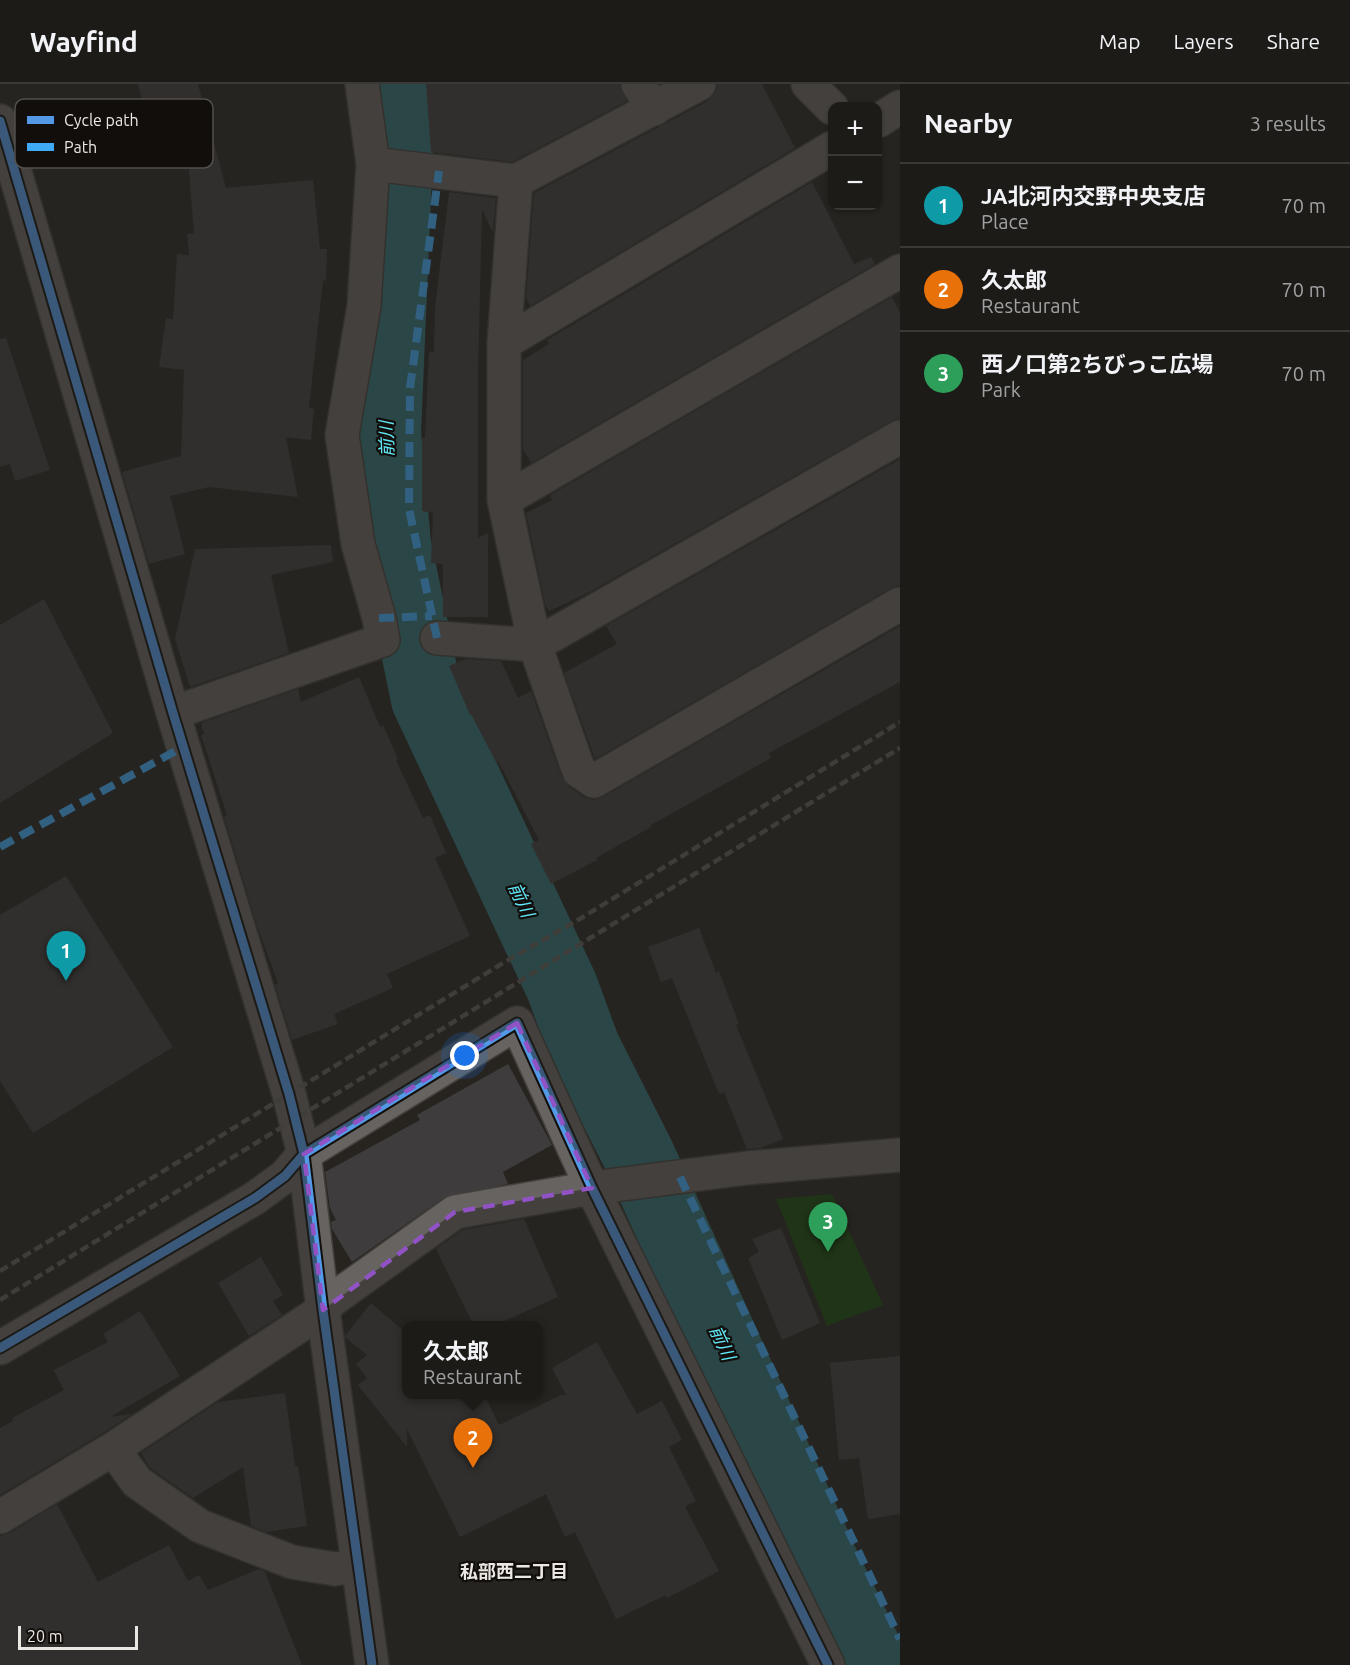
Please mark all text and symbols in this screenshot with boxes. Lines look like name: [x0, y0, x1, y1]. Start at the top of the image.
text: Wayfind: [30, 26, 138, 57]
text: Map: [1099, 29, 1140, 53]
text: Layers: [1173, 29, 1234, 53]
text: Share: [1267, 29, 1320, 53]
legend: [15, 99, 213, 168]
map controls: [828, 102, 882, 210]
button: +: [828, 102, 882, 156]
text: Nearby: [924, 109, 1012, 138]
text: Cycle path: [64, 111, 139, 129]
text: 3 results: [1250, 112, 1326, 135]
text: Path: [64, 138, 97, 156]
button: −: [828, 156, 882, 210]
text: JA北河内交野中央支店: [981, 183, 1206, 208]
text: 1: [938, 194, 949, 217]
text: 70 m: [1282, 194, 1326, 217]
text: Place: [981, 210, 1029, 233]
text: 久太郎: [981, 267, 1047, 292]
text: 2: [938, 278, 949, 301]
text: 70 m: [1282, 278, 1326, 301]
text: Restaurant: [981, 294, 1080, 317]
text: 西ノ口第2ちびっこ広場: [981, 351, 1213, 376]
text: 3: [938, 362, 949, 385]
text: 70 m: [1282, 362, 1326, 385]
text: Park: [981, 378, 1021, 401]
water label: 前川: [375, 419, 397, 457]
water label: 前川: [505, 879, 539, 922]
pin: 1: [46, 932, 86, 981]
your location: [450, 1041, 479, 1070]
pin: 3: [808, 1202, 848, 1252]
popup: [402, 1321, 543, 1399]
water label: 前川: [706, 1322, 740, 1365]
text: 久太郎: [423, 1338, 489, 1363]
text: Restaurant: [423, 1365, 522, 1388]
pin: 2: [454, 1418, 492, 1468]
district label: 私部西二丁目: [460, 1561, 568, 1581]
scale bar: [18, 1623, 138, 1650]
text: 20 m: [27, 1627, 63, 1645]

